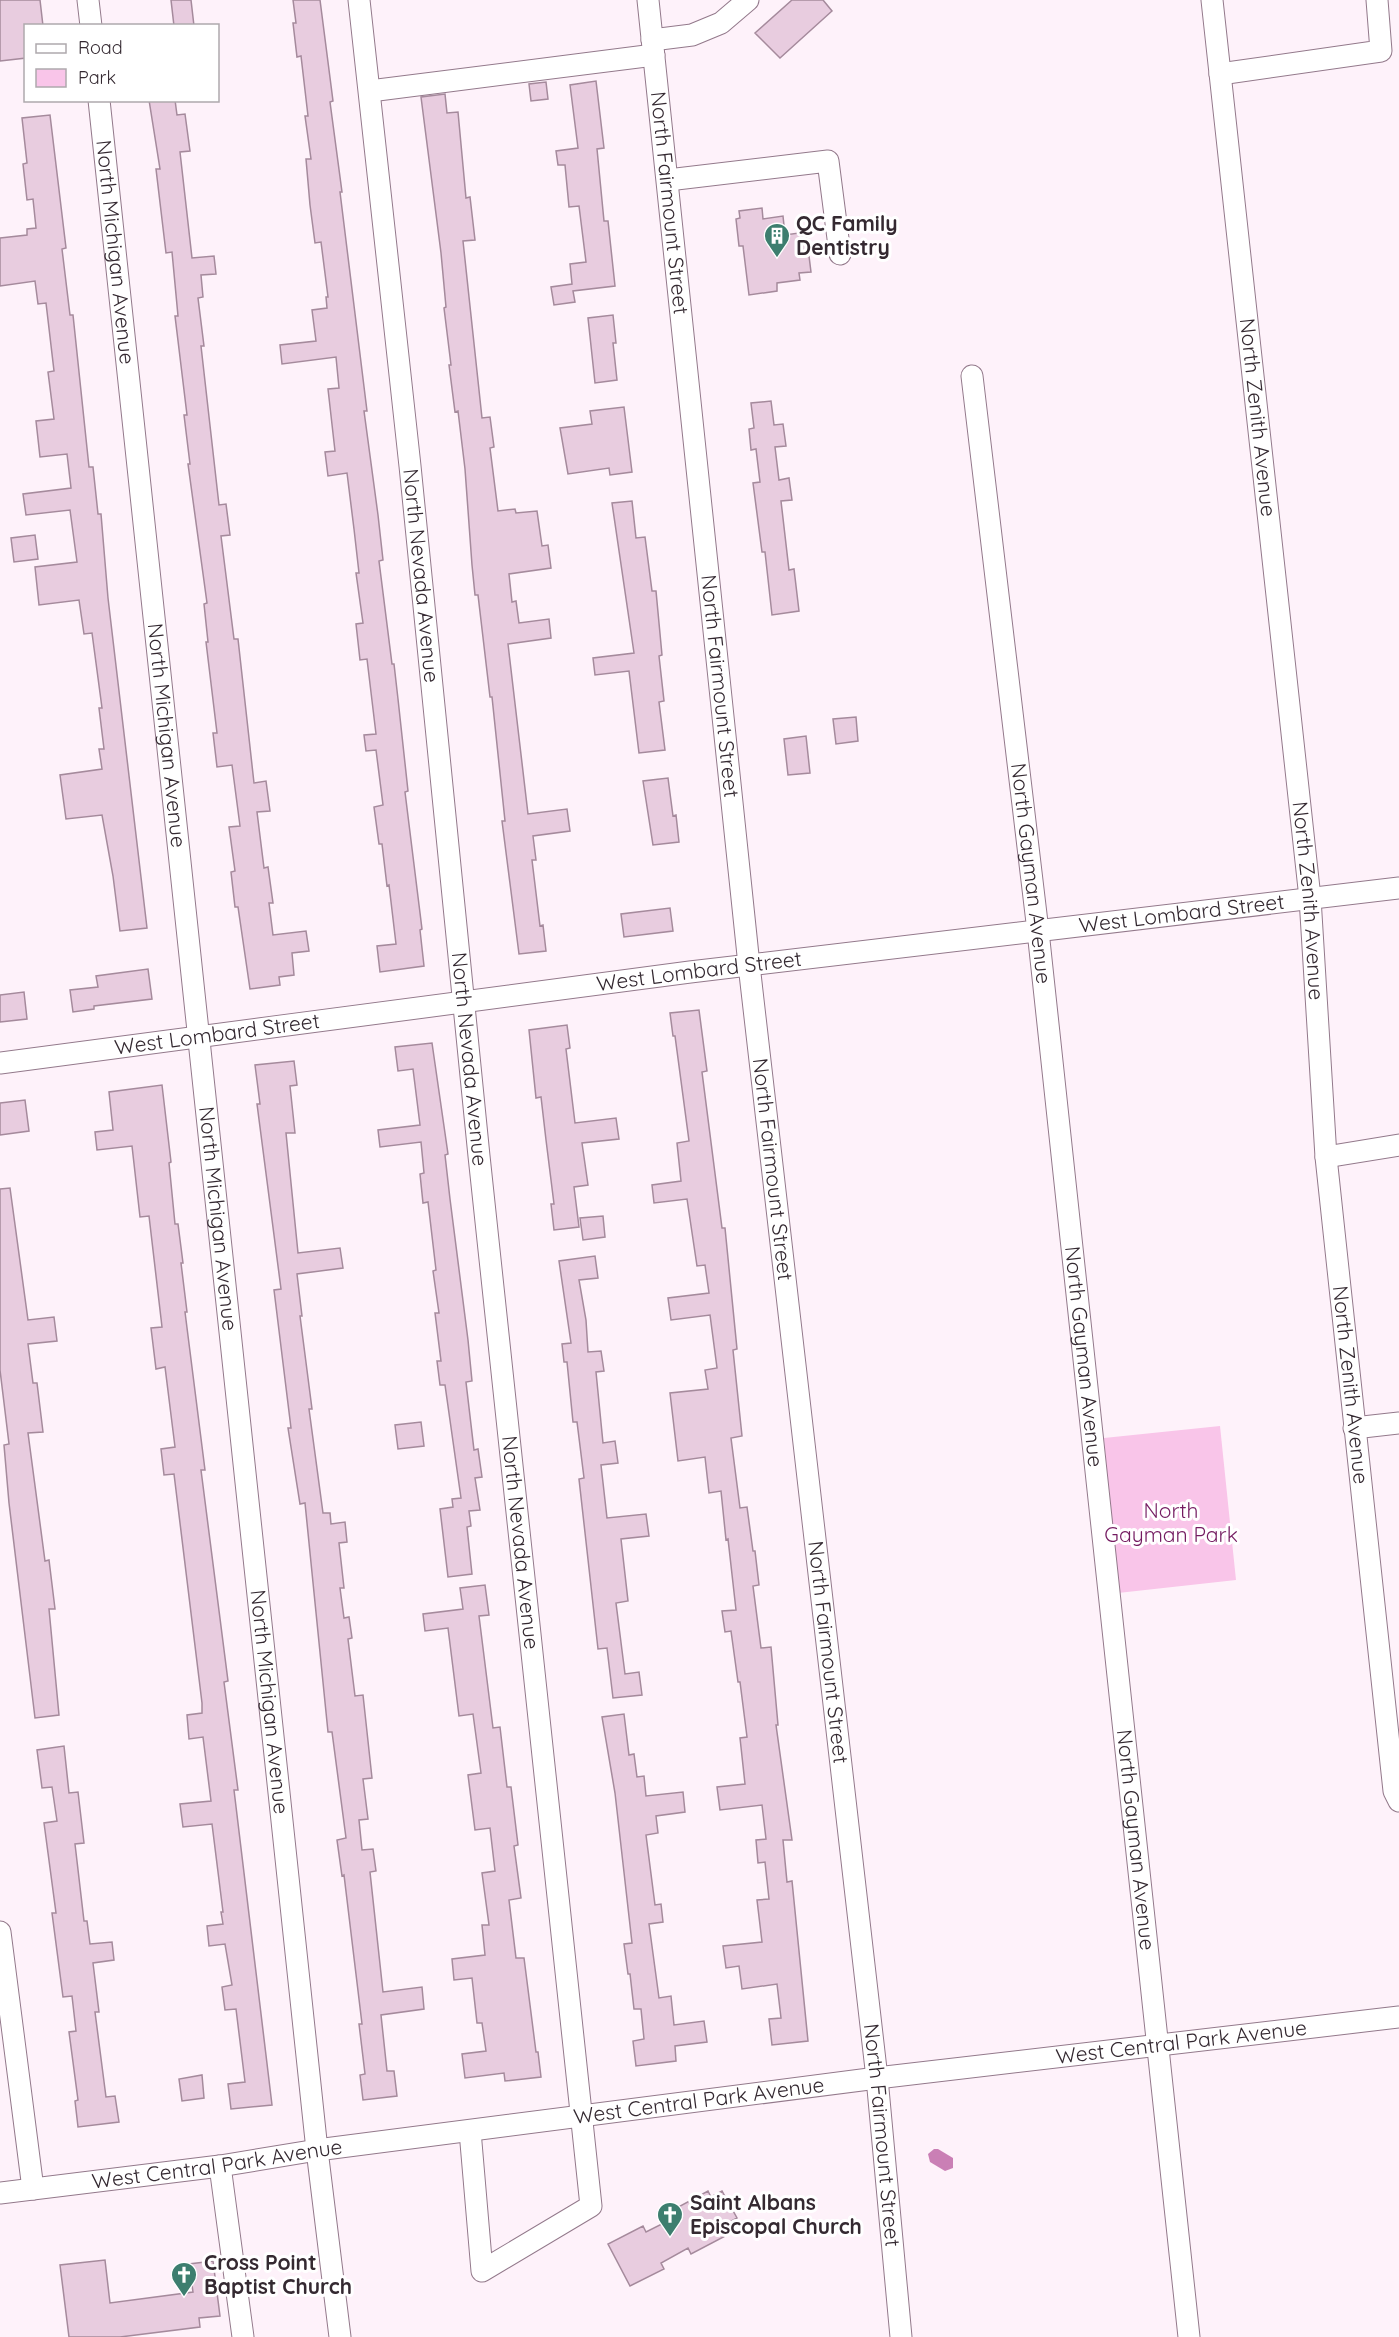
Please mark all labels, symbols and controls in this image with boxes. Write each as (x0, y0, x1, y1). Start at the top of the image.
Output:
legend (24, 24, 219, 102)
text: Road (78, 36, 123, 59)
text: Park (78, 66, 116, 89)
street label: North Fairmount Street (646, 90, 695, 315)
street label: North Michigan Avenue (91, 139, 141, 366)
place label: QC Family Dentistry (796, 210, 897, 260)
building icon: QC Family Dentistry (762, 221, 792, 259)
street label: North Zenith Avenue (1235, 317, 1282, 518)
street label: North Nevada Avenue (398, 467, 446, 684)
street label: North Fairmount Street (696, 573, 745, 799)
street label: North Michigan Avenue (143, 622, 192, 849)
street label: North Gayman Avenue (1006, 762, 1058, 985)
street label: North Zenith Avenue (1288, 800, 1330, 1001)
street label: West Lombard Street (1077, 888, 1286, 938)
street label: West Lombard Street (595, 945, 803, 996)
street label: North Nevada Avenue (447, 951, 494, 1167)
street label: West Lombard Street (113, 1007, 321, 1060)
street label: North Fairmount Street (748, 1057, 799, 1282)
street label: North Michigan Avenue (194, 1105, 244, 1332)
street label: North Gayman Avenue (1060, 1245, 1109, 1468)
street label: North Zenith Avenue (1328, 1284, 1375, 1485)
street label: North Nevada Avenue (497, 1434, 546, 1651)
park label: North Gayman Park (1104, 1497, 1238, 1547)
street label: North Fairmount Street (803, 1539, 855, 1765)
street label: North Michigan Avenue (245, 1588, 295, 1815)
street label: North Gayman Avenue (1112, 1728, 1161, 1952)
street label: West Central Park Avenue (1054, 2014, 1308, 2069)
street label: North Fairmount Street (859, 2022, 907, 2248)
street label: West Central Park Avenue (572, 2071, 826, 2129)
street label: West Central Park Avenue (90, 2133, 344, 2194)
place label: Saint Albans Episcopal Church (690, 2189, 862, 2239)
church icon: Saint Albans Episcopal Church (655, 2200, 685, 2238)
place label: Cross Point Baptist Church (204, 2249, 352, 2299)
church icon: Cross Point Baptist Church (169, 2260, 199, 2298)

